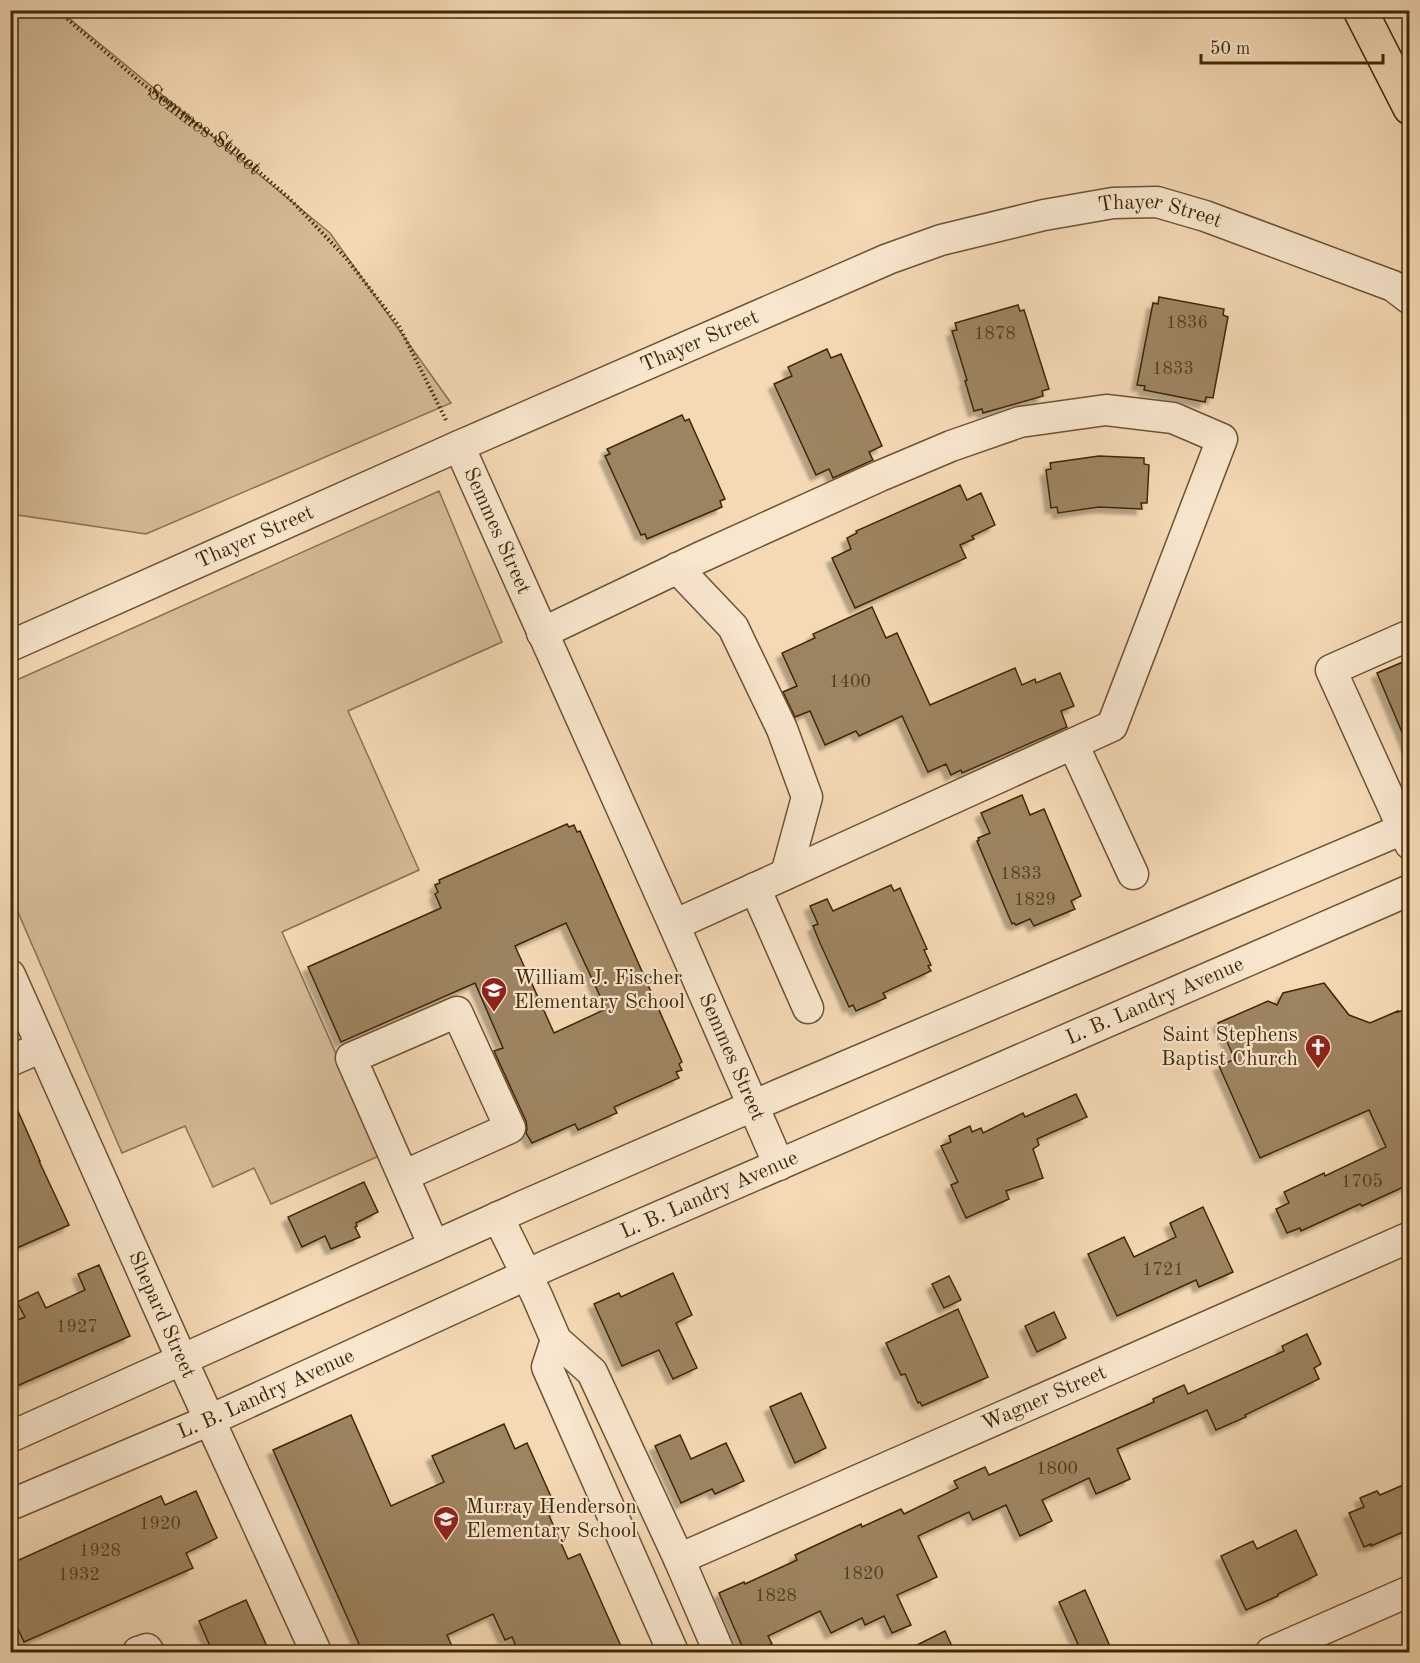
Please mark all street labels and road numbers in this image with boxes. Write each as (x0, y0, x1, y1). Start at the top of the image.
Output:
street label: Semmes Street (143, 81, 265, 179)
street label: Thayer Street (1096, 191, 1225, 232)
street label: Thayer Street (637, 306, 762, 376)
street label: Semmes Street (460, 464, 535, 597)
street label: Thayer Street (193, 502, 317, 572)
street label: L. B. Landry Avenue (1063, 953, 1247, 1049)
street label: Semmes Street (695, 990, 769, 1124)
street label: L. B. Landry Avenue (617, 1147, 801, 1243)
street label: Shepard Street (124, 1248, 199, 1381)
street label: L. B. Landry Avenue (175, 1345, 357, 1443)
street label: Wagner Street (979, 1362, 1110, 1435)

